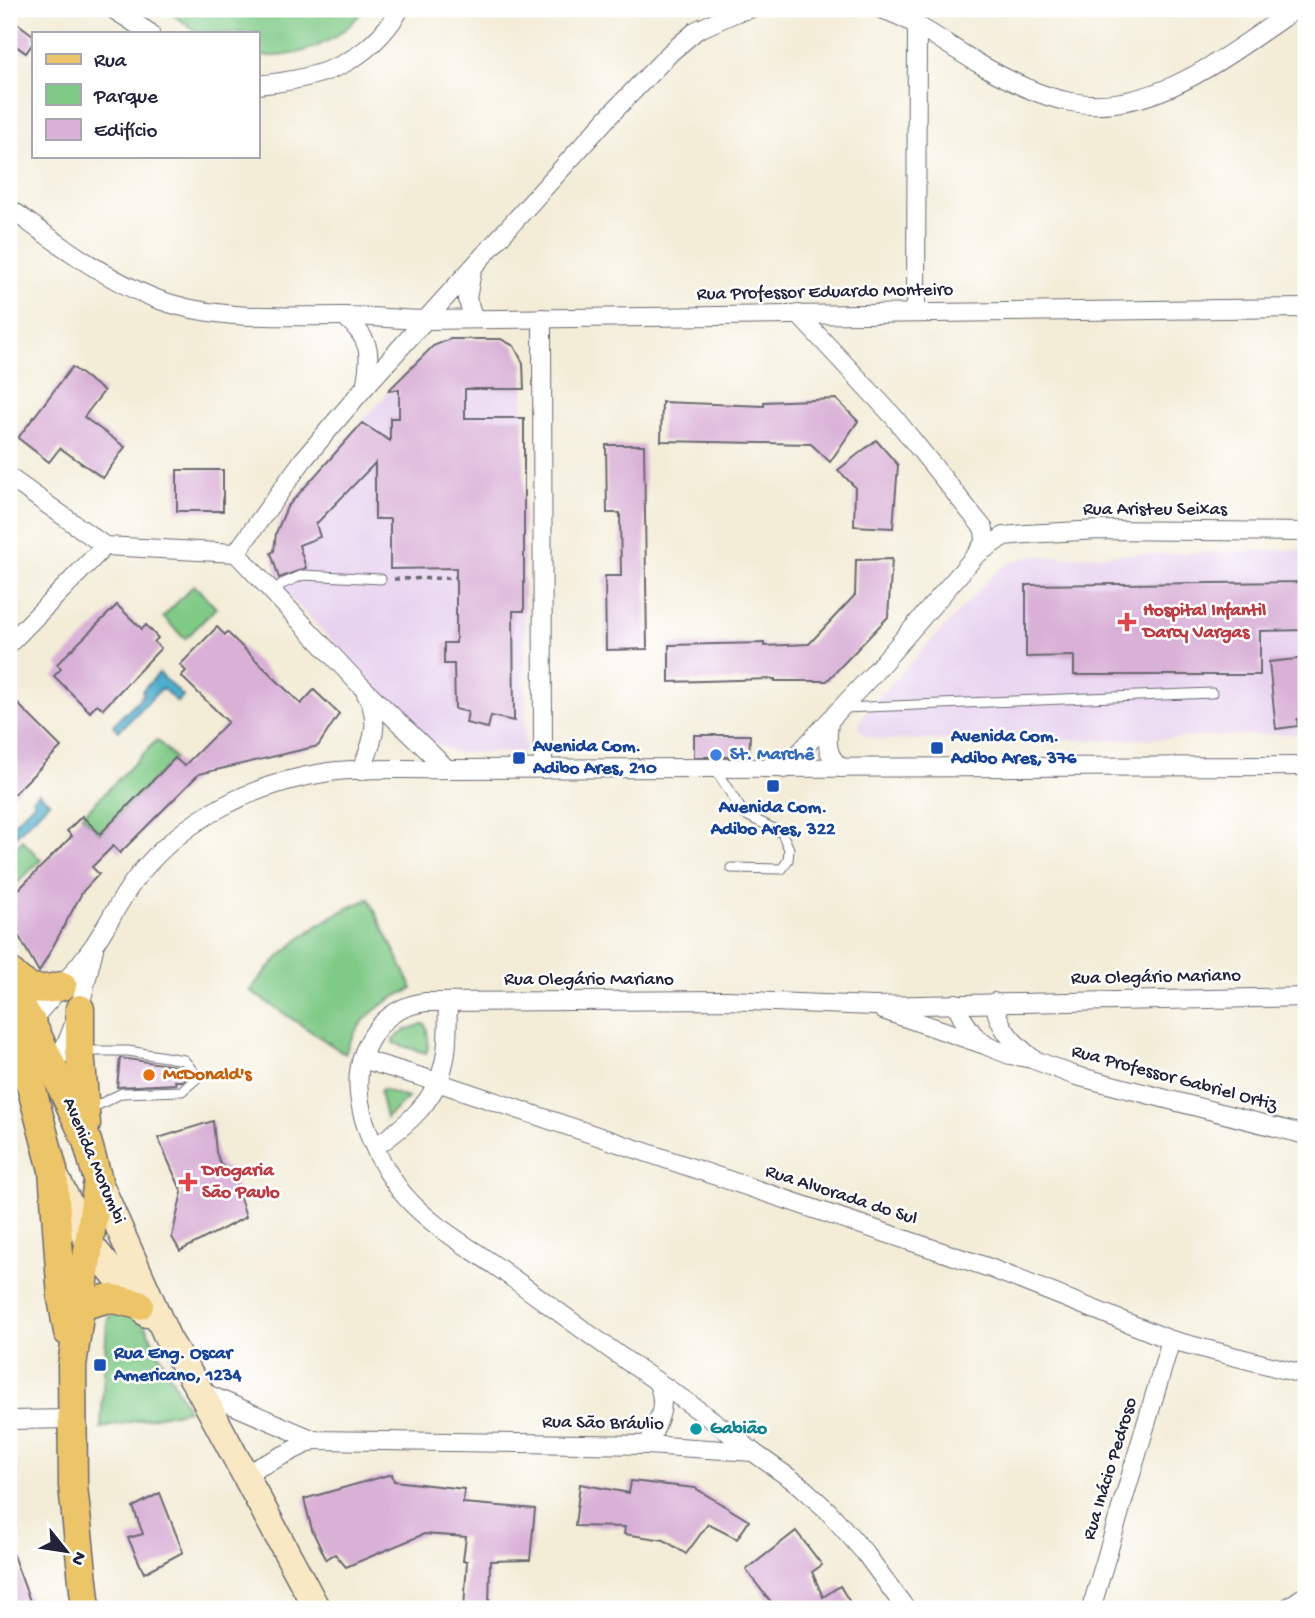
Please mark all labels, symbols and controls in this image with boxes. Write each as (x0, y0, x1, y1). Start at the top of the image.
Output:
legend (32, 32, 259, 158)
text: Rua (94, 50, 128, 75)
text: Parque (93, 86, 159, 111)
text: Edifício (94, 120, 158, 145)
street label: Rua Professor Eduardo Monteiro (696, 279, 954, 307)
street label: Rua Aristeu Seixas (1083, 499, 1228, 522)
place label: Hospital Infantil Darcy Vargas (1141, 600, 1266, 645)
marker: Hospital Infantil Darcy Vargas (1117, 612, 1137, 632)
place label: Avenida Com. Adibo Ares, 376 (950, 726, 1077, 771)
place label: Avenida Com. Adibo Ares, 210 (532, 736, 657, 781)
marker: Avenida Com. Adibo Ares, 376 (929, 740, 945, 756)
place label: St. Marchê (730, 744, 815, 767)
marker: St. Marchê (708, 747, 724, 763)
marker: Avenida Com. Adibo Ares, 210 (511, 750, 527, 766)
marker: Avenida Com. Adibo Ares, 322 (765, 778, 781, 794)
place label: Avenida Com. Adibo Ares, 322 (710, 797, 836, 842)
street label: Rua Olegário Mariano (1071, 965, 1241, 991)
street label: Rua Olegário Mariano (504, 969, 674, 992)
street label: Rua Professor Gabriel Ortiz (1069, 1040, 1280, 1118)
place label: McDonald's (163, 1064, 253, 1087)
marker: McDonald's (141, 1067, 157, 1083)
street label: Avenida Morumbi (56, 1094, 130, 1228)
place label: Drogaria São Paulo (200, 1160, 280, 1205)
street label: Rua Alvorada do Sul (762, 1161, 920, 1231)
marker: Drogaria São Paulo (180, 1174, 196, 1190)
place label: Rua Eng. Oscar Americano, 1234 (113, 1343, 243, 1388)
marker: Rua Eng. Oscar Americano, 1234 (92, 1357, 108, 1373)
street label: Rua Inácio Pedroso (1078, 1395, 1144, 1543)
street label: Rua São Bráulio (542, 1411, 664, 1437)
place label: Gabião (710, 1418, 767, 1441)
marker: Gabião (688, 1421, 704, 1437)
north arrow (32, 1516, 102, 1586)
text: N (65, 1547, 91, 1569)

